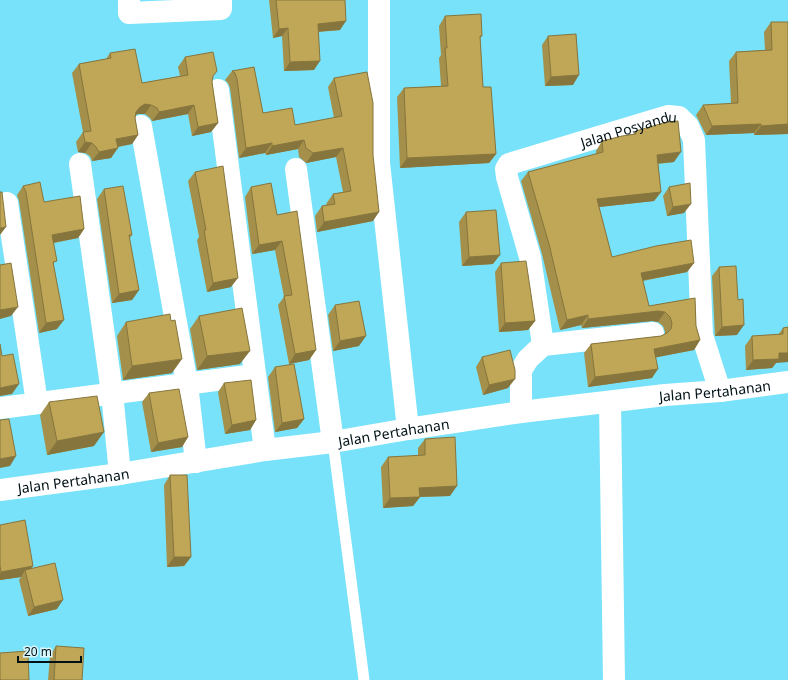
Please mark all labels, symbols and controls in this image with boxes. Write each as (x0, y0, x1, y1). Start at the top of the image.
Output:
street label: Jalan Posyandu (576, 107, 678, 152)
street label: Jalan Pertahanan (656, 375, 772, 405)
street label: Jalan Pertahanan (335, 413, 450, 451)
street label: Jalan Pertahanan (14, 463, 131, 497)
scale bar (18, 638, 81, 664)
text: 20 m (24, 643, 52, 660)

